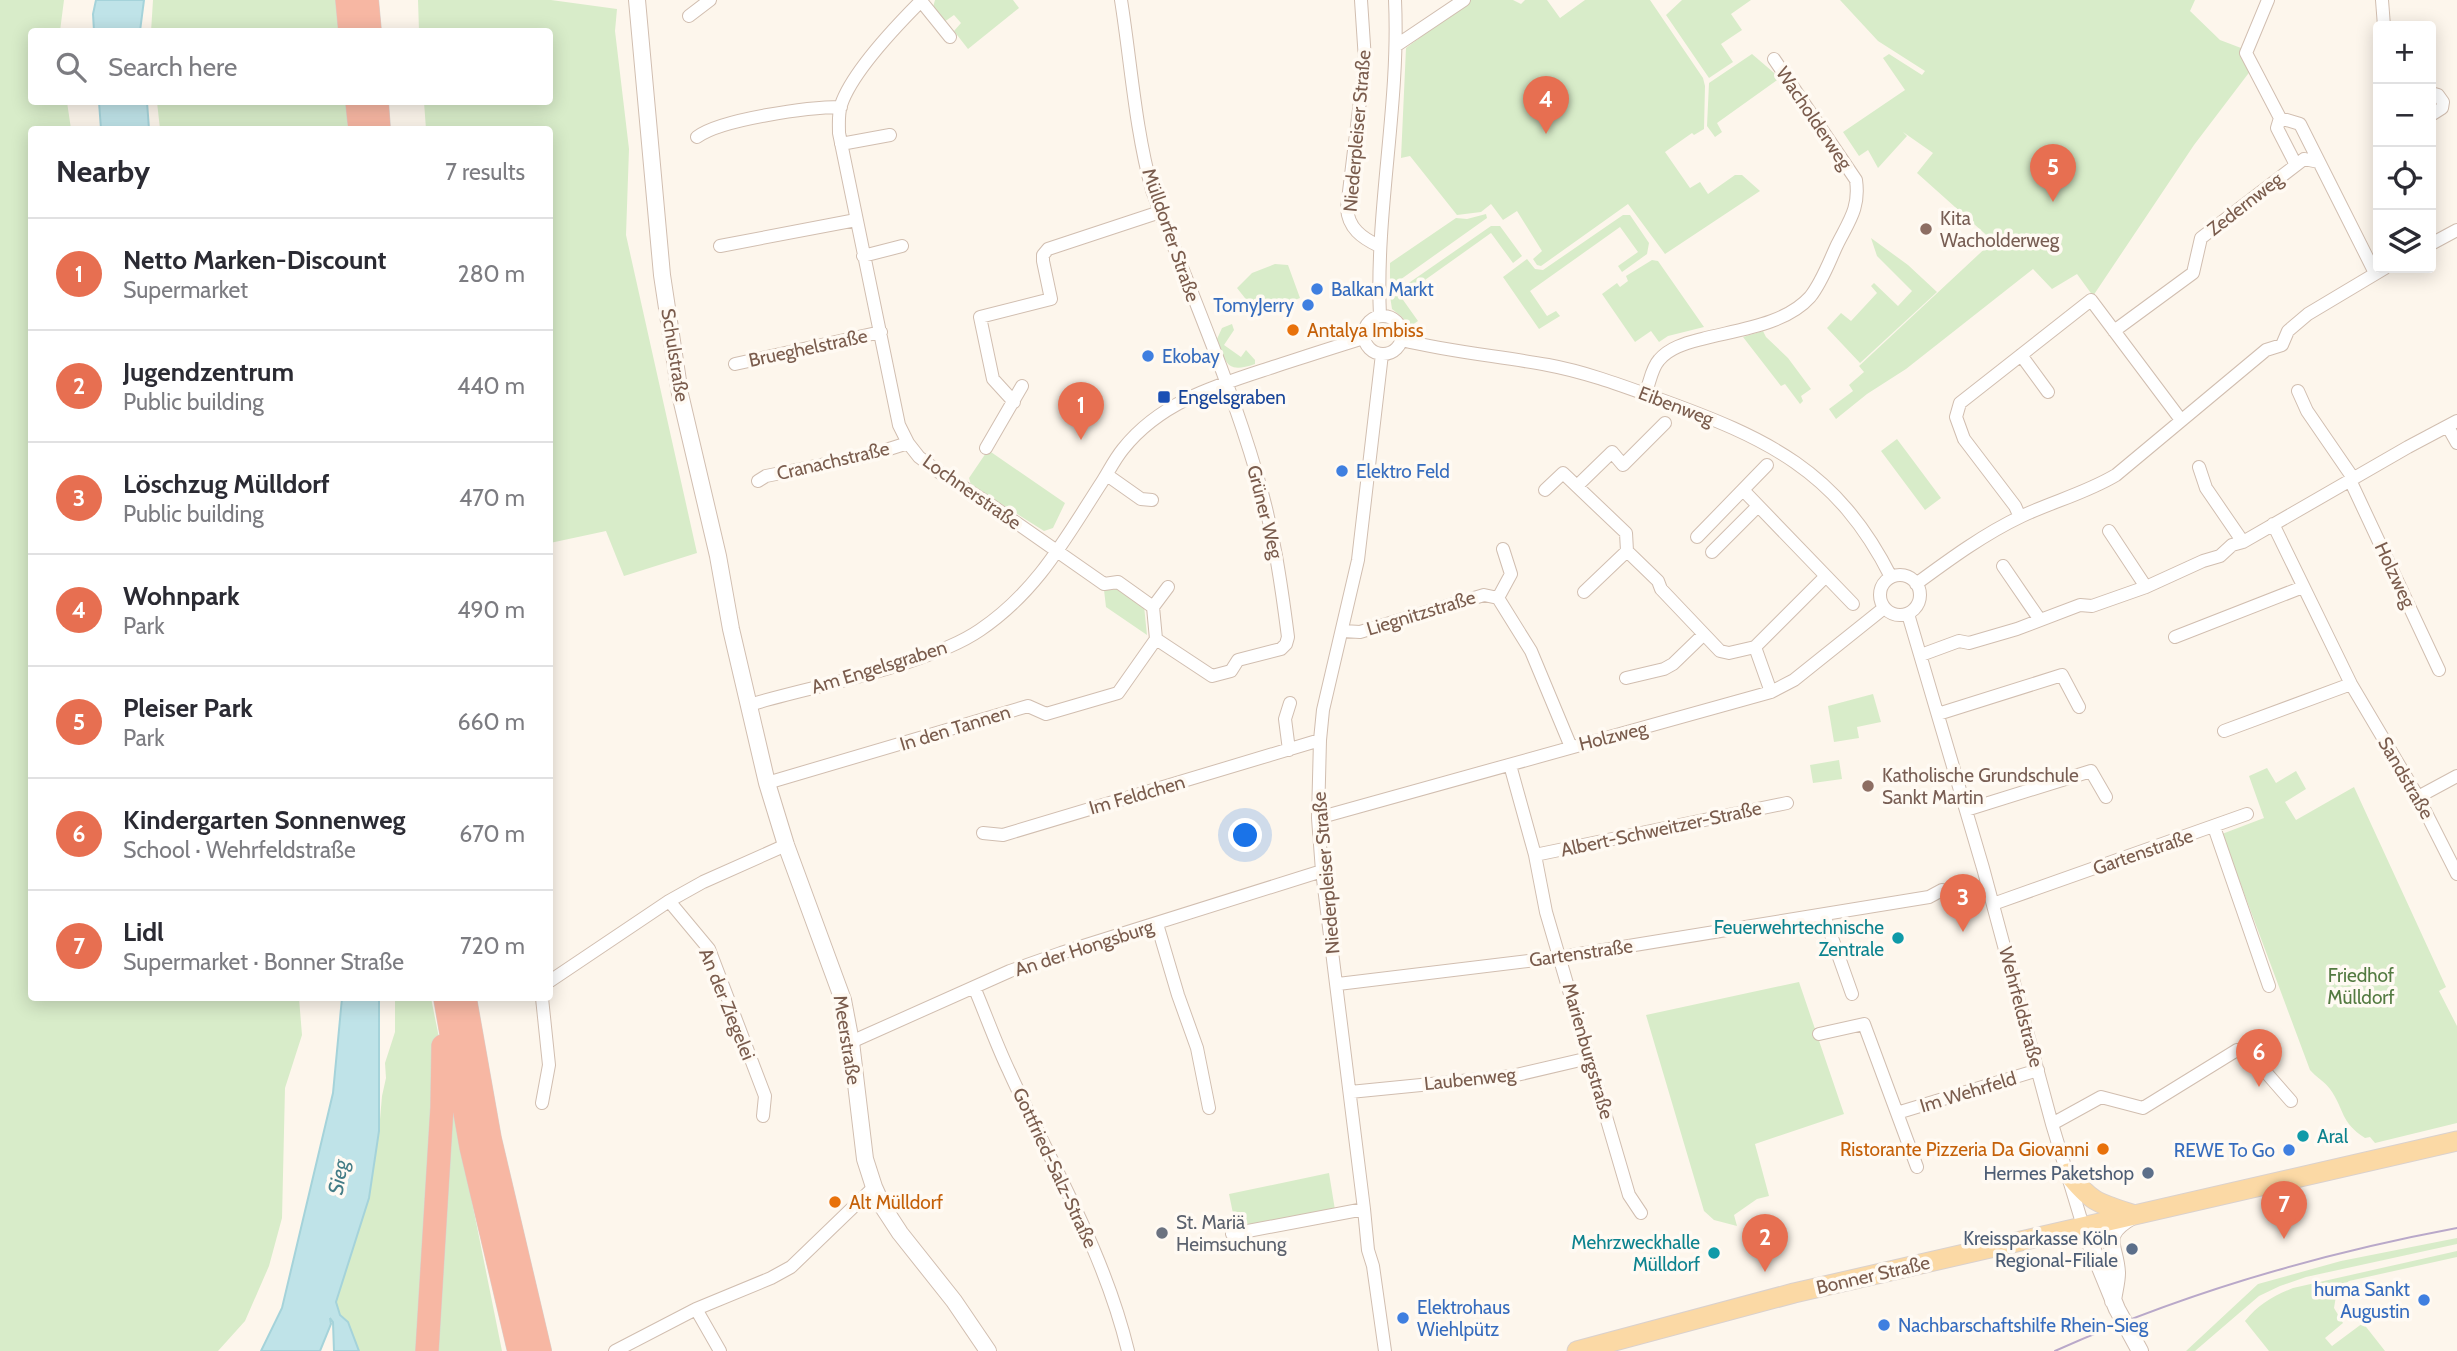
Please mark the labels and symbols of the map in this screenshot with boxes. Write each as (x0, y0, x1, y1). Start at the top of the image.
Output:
street label: Niederpleiser Straße (1338, 49, 1376, 213)
street label: Wacholderweg (1771, 62, 1857, 174)
pin: 4 (1523, 76, 1569, 134)
pin: 5 (2030, 144, 2076, 202)
street label: Mülldorfer Straße (1137, 165, 1205, 305)
street label: Zedernweg (2203, 167, 2288, 241)
place label: Kita Wacholderweg (1940, 207, 2060, 252)
marker: Kita Wacholderweg (1918, 221, 1934, 237)
place label: Balkan Markt (1331, 278, 1434, 301)
marker: Balkan Markt (1309, 281, 1325, 297)
place label: TomyJerry (1213, 294, 1294, 317)
marker: TomyJerry (1300, 297, 1316, 313)
street label: Schulstraße (656, 307, 694, 404)
place label: Antalya Imbiss (1307, 319, 1424, 342)
marker: Antalya Imbiss (1285, 322, 1301, 338)
street label: Brueghelstraße (747, 324, 870, 372)
place label: Ekobay (1162, 345, 1220, 368)
marker: Ekobay (1140, 348, 1156, 364)
street label: Eibenweg (1635, 381, 1717, 431)
pin: 1 (1058, 382, 1104, 440)
place label: Engelsgraben (1178, 386, 1286, 409)
marker: Engelsgraben (1156, 389, 1172, 405)
street label: Cranachstraße (774, 437, 892, 485)
street label: Lochnerstraße (918, 450, 1026, 535)
place label: Elektro Feld (1356, 460, 1450, 483)
street label: Grüner Weg (1242, 463, 1288, 562)
marker: Elektro Feld (1334, 463, 1350, 479)
street label: Holzweg (2370, 538, 2420, 612)
street label: Liegnitzstraße (1364, 585, 1478, 640)
street label: Am Engelsgraben (808, 635, 950, 699)
street label: In den Tannen (897, 700, 1013, 756)
street label: Holzweg (1576, 716, 1650, 756)
street label: Sandstraße (2373, 733, 2439, 823)
place label: Katholische Grundschule Sankt Martin (1882, 764, 2079, 809)
street label: Im Feldchen (1086, 770, 1188, 820)
marker: Katholische Grundschule Sankt Martin (1860, 778, 1876, 794)
street label: Niederpleiser Straße (1307, 791, 1345, 955)
street label: Albert-Schweitzer-Straße (1558, 796, 1764, 862)
your location (1228, 818, 1262, 852)
street label: Gartenstraße (2090, 824, 2196, 880)
pin: 3 (1940, 874, 1986, 932)
street label: An der Hongsburg (1012, 915, 1157, 981)
place label: Feuerwehrtechnische Zentrale (1714, 916, 1884, 961)
marker: Feuerwehrtechnische Zentrale (1890, 930, 1906, 946)
street label: Gartenstraße (1528, 934, 1635, 972)
street label: Wehrfeldstraße (1994, 944, 2048, 1070)
street label: An der Ziegelei (694, 945, 760, 1063)
park label: Friedhof Mülldorf (2327, 964, 2395, 1009)
street label: Marienburgstraße (1558, 980, 1618, 1122)
street label: Meerstraße (829, 993, 865, 1087)
pin: 6 (2236, 1029, 2282, 1087)
street label: Laubenweg (1423, 1063, 1518, 1095)
street label: Im Wehrfeld (1917, 1066, 2019, 1118)
street label: Gottfried-Salz-Straße (1008, 1084, 1102, 1252)
place label: Aral (2317, 1125, 2349, 1148)
marker: Aral (2295, 1128, 2311, 1144)
place label: Ristorante Pizzeria Da Giovanni (1840, 1138, 2089, 1161)
place label: REWE To Go (2174, 1139, 2275, 1162)
marker: Ristorante Pizzeria Da Giovanni (2095, 1141, 2111, 1157)
marker: REWE To Go (2281, 1142, 2297, 1158)
water label: Sieg (323, 1156, 354, 1196)
place label: Hermes Paketshop (1983, 1162, 2134, 1185)
marker: Hermes Paketshop (2140, 1165, 2156, 1181)
pin: 7 (2261, 1181, 2307, 1239)
place label: Alt Mülldorf (849, 1191, 944, 1214)
marker: Alt Mülldorf (827, 1194, 843, 1210)
place label: St. Mariä Heimsuchung (1176, 1211, 1287, 1256)
pin: 2 (1742, 1214, 1788, 1272)
marker: St. Mariä Heimsuchung (1154, 1225, 1170, 1241)
place label: Kreissparkasse Köln Regional-Filiale (1963, 1227, 2118, 1272)
place label: Mehrzweckhalle Mülldorf (1571, 1231, 1701, 1276)
marker: Kreissparkasse Köln Regional-Filiale (2124, 1241, 2140, 1257)
marker: Mehrzweckhalle Mülldorf (1706, 1245, 1722, 1261)
street label: Bonner Straße (1814, 1251, 1932, 1299)
place label: huma Sankt Augustin (2314, 1278, 2411, 1323)
marker: huma Sankt Augustin (2416, 1292, 2432, 1308)
place label: Elektrohaus Wiehlpütz (1417, 1296, 1510, 1341)
marker: Elektrohaus Wiehlpütz (1395, 1310, 1411, 1326)
place label: Nachbarschaftshilfe Rhein-Sieg (1898, 1314, 2149, 1337)
marker: Nachbarschaftshilfe Rhein-Sieg (1876, 1317, 1892, 1333)

